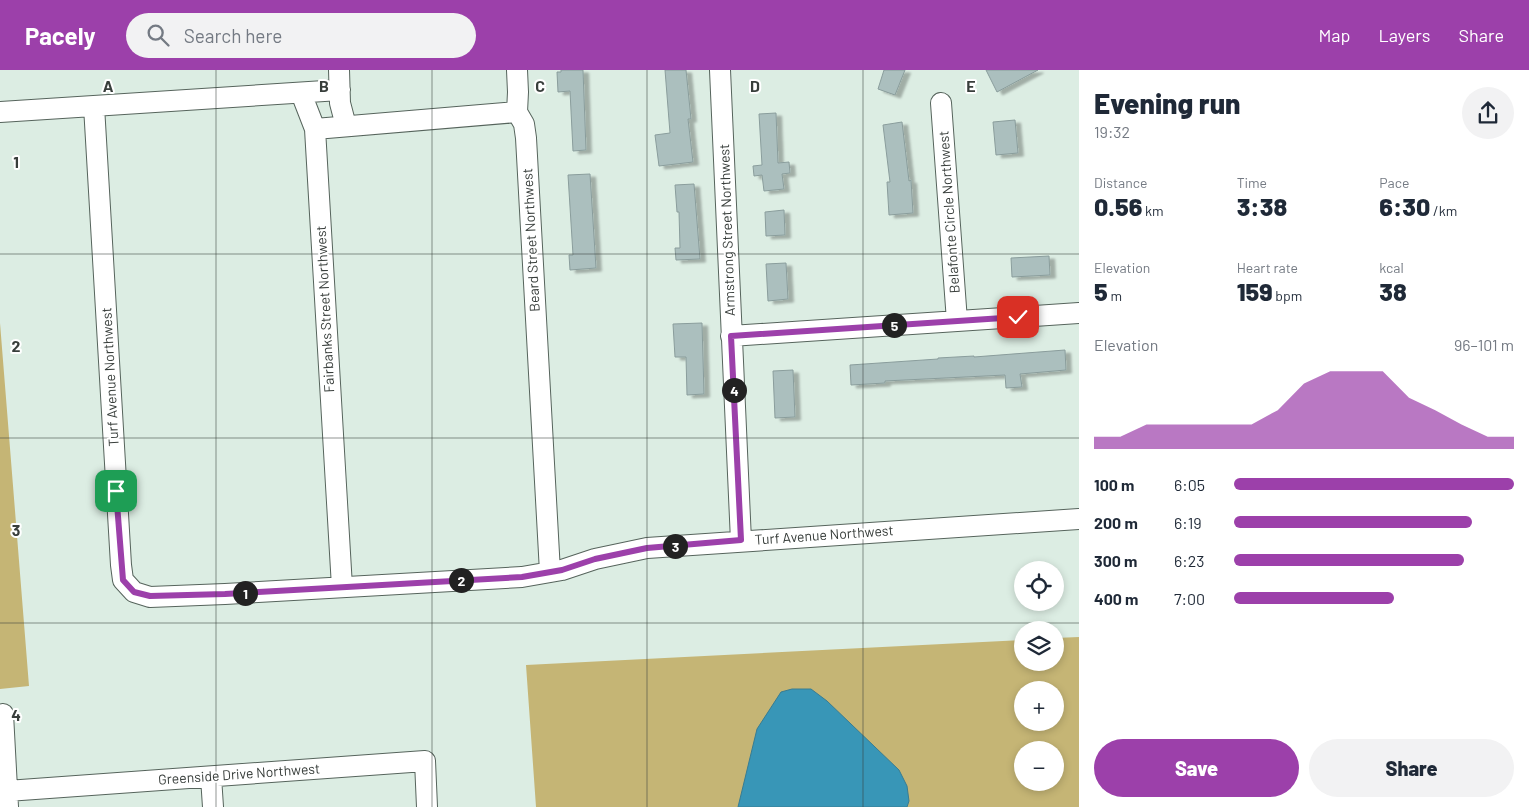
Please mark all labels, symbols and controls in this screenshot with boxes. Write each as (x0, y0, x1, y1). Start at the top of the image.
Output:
search box (126, 13, 476, 58)
text: Pacely (25, 21, 96, 50)
icon: search (144, 21, 172, 49)
text: Search here (184, 24, 282, 47)
text: Map (1318, 24, 1350, 46)
text: Layers (1378, 24, 1431, 46)
text: Share (1459, 24, 1504, 46)
text: A (103, 76, 114, 95)
text: B (319, 76, 329, 95)
text: C (535, 76, 545, 95)
text: D (750, 76, 760, 95)
text: E (966, 76, 976, 95)
text: Evening run (1094, 86, 1240, 120)
button: share (1462, 87, 1514, 139)
text: 19:32 (1094, 122, 1130, 141)
street label: Belafonte Circle Northwest (934, 130, 963, 294)
street label: Armstrong Street Northwest (715, 144, 738, 316)
text: 1 (13, 152, 19, 171)
street label: Beard Street Northwest (518, 168, 543, 312)
text: Distance (1094, 174, 1147, 191)
text: Time (1237, 174, 1267, 191)
text: Pace (1379, 174, 1409, 191)
text: 0.56 (1094, 191, 1142, 221)
text: 3:38 (1237, 191, 1287, 221)
text: 6:30 (1379, 191, 1430, 221)
text: km (1142, 202, 1164, 219)
text: /km (1430, 202, 1457, 219)
street label: Fairbanks Street Northwest (312, 225, 337, 393)
text: Elevation (1094, 259, 1150, 276)
text: Heart rate (1237, 259, 1298, 276)
text: kcal (1379, 259, 1404, 276)
text: 5 (1094, 276, 1108, 306)
text: 159 (1237, 276, 1273, 306)
text: 38 (1379, 276, 1407, 306)
text: m (1108, 287, 1122, 304)
text: bpm (1273, 287, 1302, 304)
pin (997, 296, 1039, 338)
icon: check (1004, 303, 1032, 331)
street label: Turf Avenue Northwest (97, 307, 122, 447)
pin: 5 (882, 312, 906, 338)
text: 5 (891, 317, 898, 334)
text: Elevation (1094, 335, 1158, 354)
text: 96–101 m (1454, 335, 1514, 354)
text: 2 (12, 336, 21, 355)
pin: 4 (722, 378, 746, 402)
text: 4 (730, 382, 739, 399)
pin (95, 470, 137, 512)
text: 100 m (1094, 475, 1134, 494)
text: 6:05 (1174, 475, 1205, 494)
icon: arrive (102, 477, 130, 505)
text: 200 m (1094, 513, 1138, 532)
text: 6:19 (1174, 513, 1202, 532)
text: 3 (12, 520, 20, 539)
street label: Turf Avenue Northwest (754, 521, 894, 548)
pin: 3 (662, 534, 688, 558)
text: 3 (672, 538, 679, 555)
text: 300 m (1094, 551, 1137, 570)
text: 6:23 (1174, 551, 1204, 570)
map controls (1014, 561, 1064, 791)
button: locate (1014, 561, 1064, 611)
pin: 2 (448, 568, 474, 592)
text: 2 (458, 572, 465, 589)
pin: 1 (232, 580, 258, 606)
text: 1 (243, 585, 248, 602)
text: 400 m (1094, 589, 1138, 608)
text: 7:00 (1174, 589, 1205, 608)
button: layers (1014, 621, 1064, 671)
button: + (1014, 681, 1064, 731)
text: 4 (11, 705, 21, 724)
button: Save (1094, 739, 1299, 797)
button: Share (1309, 739, 1514, 797)
button: − (1014, 741, 1064, 791)
street label: Greenside Drive Northwest (157, 759, 320, 788)

